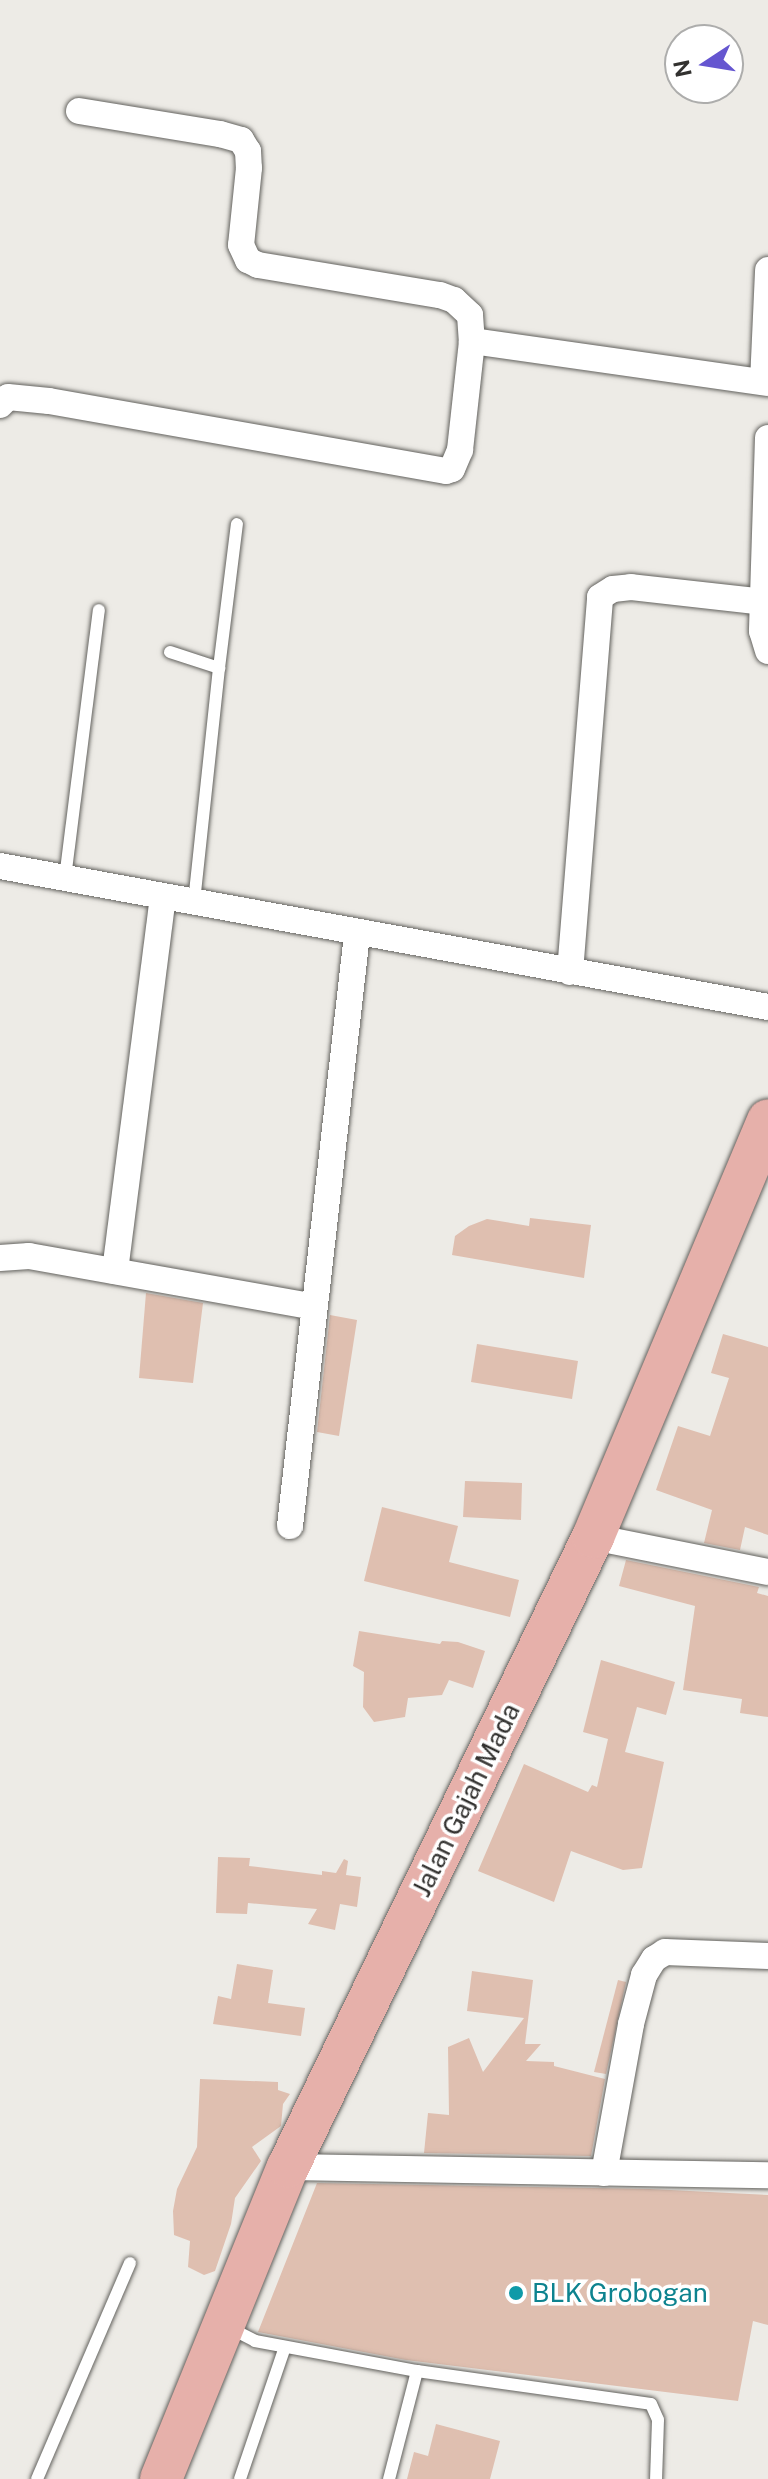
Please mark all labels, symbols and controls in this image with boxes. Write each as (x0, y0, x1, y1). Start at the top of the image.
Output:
north arrow (664, 24, 744, 104)
text: N (668, 57, 697, 80)
street label: Jalan Gajah Mada (406, 1698, 526, 1902)
place label: BLK Grobogan (532, 2277, 708, 2309)
marker: BLK Grobogan (507, 2284, 525, 2302)

